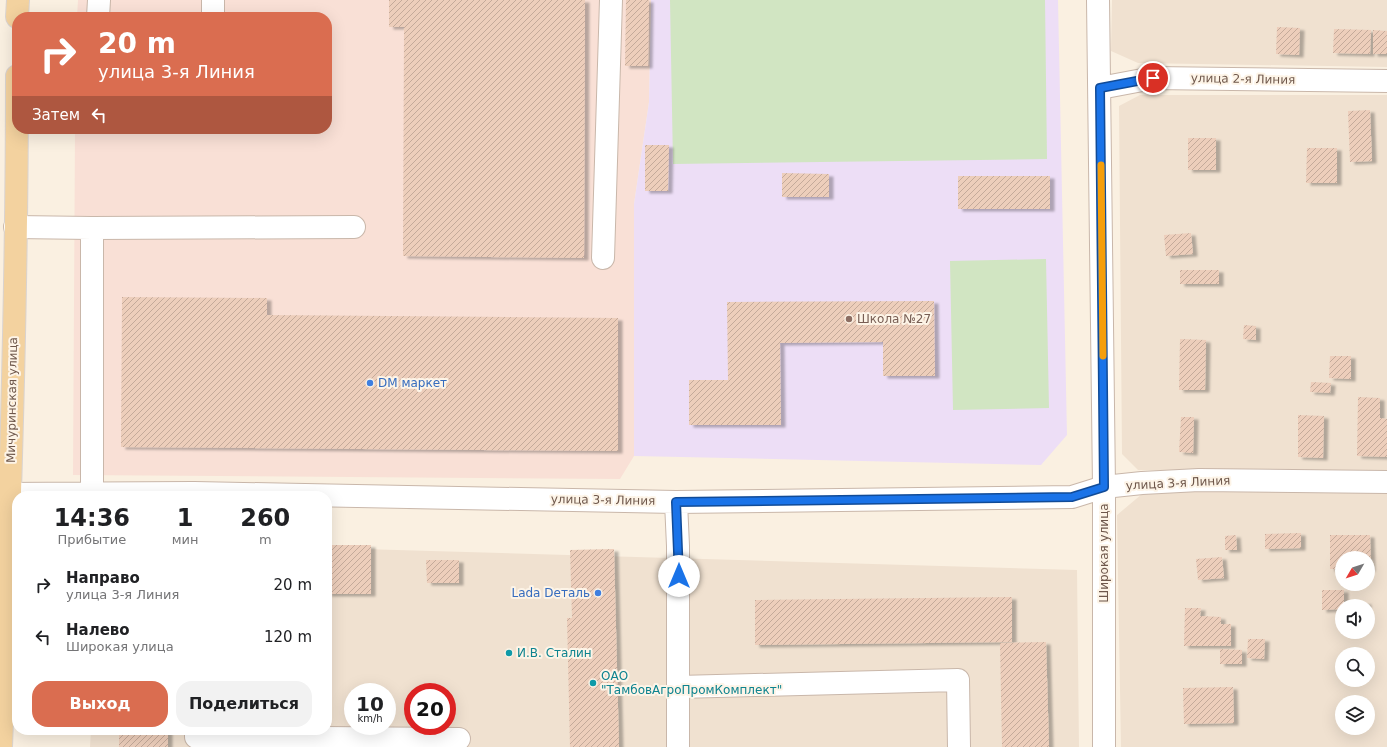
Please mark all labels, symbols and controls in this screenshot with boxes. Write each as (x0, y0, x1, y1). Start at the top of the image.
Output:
text: 20 m (98, 27, 176, 60)
icon: right (32, 28, 84, 80)
text: улица 3-я Линия (98, 61, 255, 82)
pin (1136, 61, 1170, 95)
icon: arrive (1142, 67, 1164, 89)
street label: улица 2-я Линия (1191, 71, 1295, 87)
icon: left (88, 104, 110, 126)
text: Затем (32, 106, 80, 124)
place label: Школа №27 (857, 312, 931, 326)
marker: Школа №27 (844, 314, 854, 324)
street label: Мичуринская улица (4, 337, 20, 463)
place label: DM маркет (378, 376, 447, 390)
marker: DM маркет (365, 378, 375, 388)
street label: улица 3-я Линия (1125, 473, 1231, 493)
street label: улица 3-я Линия (551, 492, 655, 508)
street label: Широкая улица (1097, 503, 1111, 603)
text: 14:36 (54, 504, 130, 532)
text: 1 (177, 504, 193, 532)
text: 260 (240, 504, 290, 532)
text: Прибытие (57, 532, 126, 547)
text: мин (172, 532, 199, 547)
text: m (259, 532, 272, 547)
north arrow (1335, 551, 1375, 591)
map controls (1335, 551, 1375, 735)
position arrow (658, 555, 700, 597)
text: Направо (66, 569, 140, 587)
icon: right (32, 574, 54, 596)
text: 20 m (274, 576, 312, 594)
place label: Lada Dеталь (511, 586, 590, 600)
text: улица 3-я Линия (66, 587, 179, 602)
marker: Lada Dеталь (593, 588, 603, 598)
button: sound (1335, 599, 1375, 639)
text: Налево (66, 621, 130, 639)
icon: left (32, 626, 54, 648)
text: 120 m (264, 628, 312, 646)
text: Широкая улица (66, 639, 174, 654)
place label: И.В. Сталин (517, 646, 592, 660)
button: search (1335, 647, 1375, 687)
marker: И.В. Сталин (504, 648, 514, 658)
place label: ОАО "ТамбовАгроПромКомплект" (601, 669, 782, 697)
marker: ОАО "ТамбовАгроПромКомплект" (588, 678, 598, 688)
button: Выход (32, 681, 168, 727)
button: Поделиться (176, 681, 312, 727)
speed limit sign: 20 (404, 683, 456, 735)
text: 10 (356, 692, 384, 716)
button: layers (1335, 695, 1375, 735)
text: km/h (357, 713, 383, 724)

